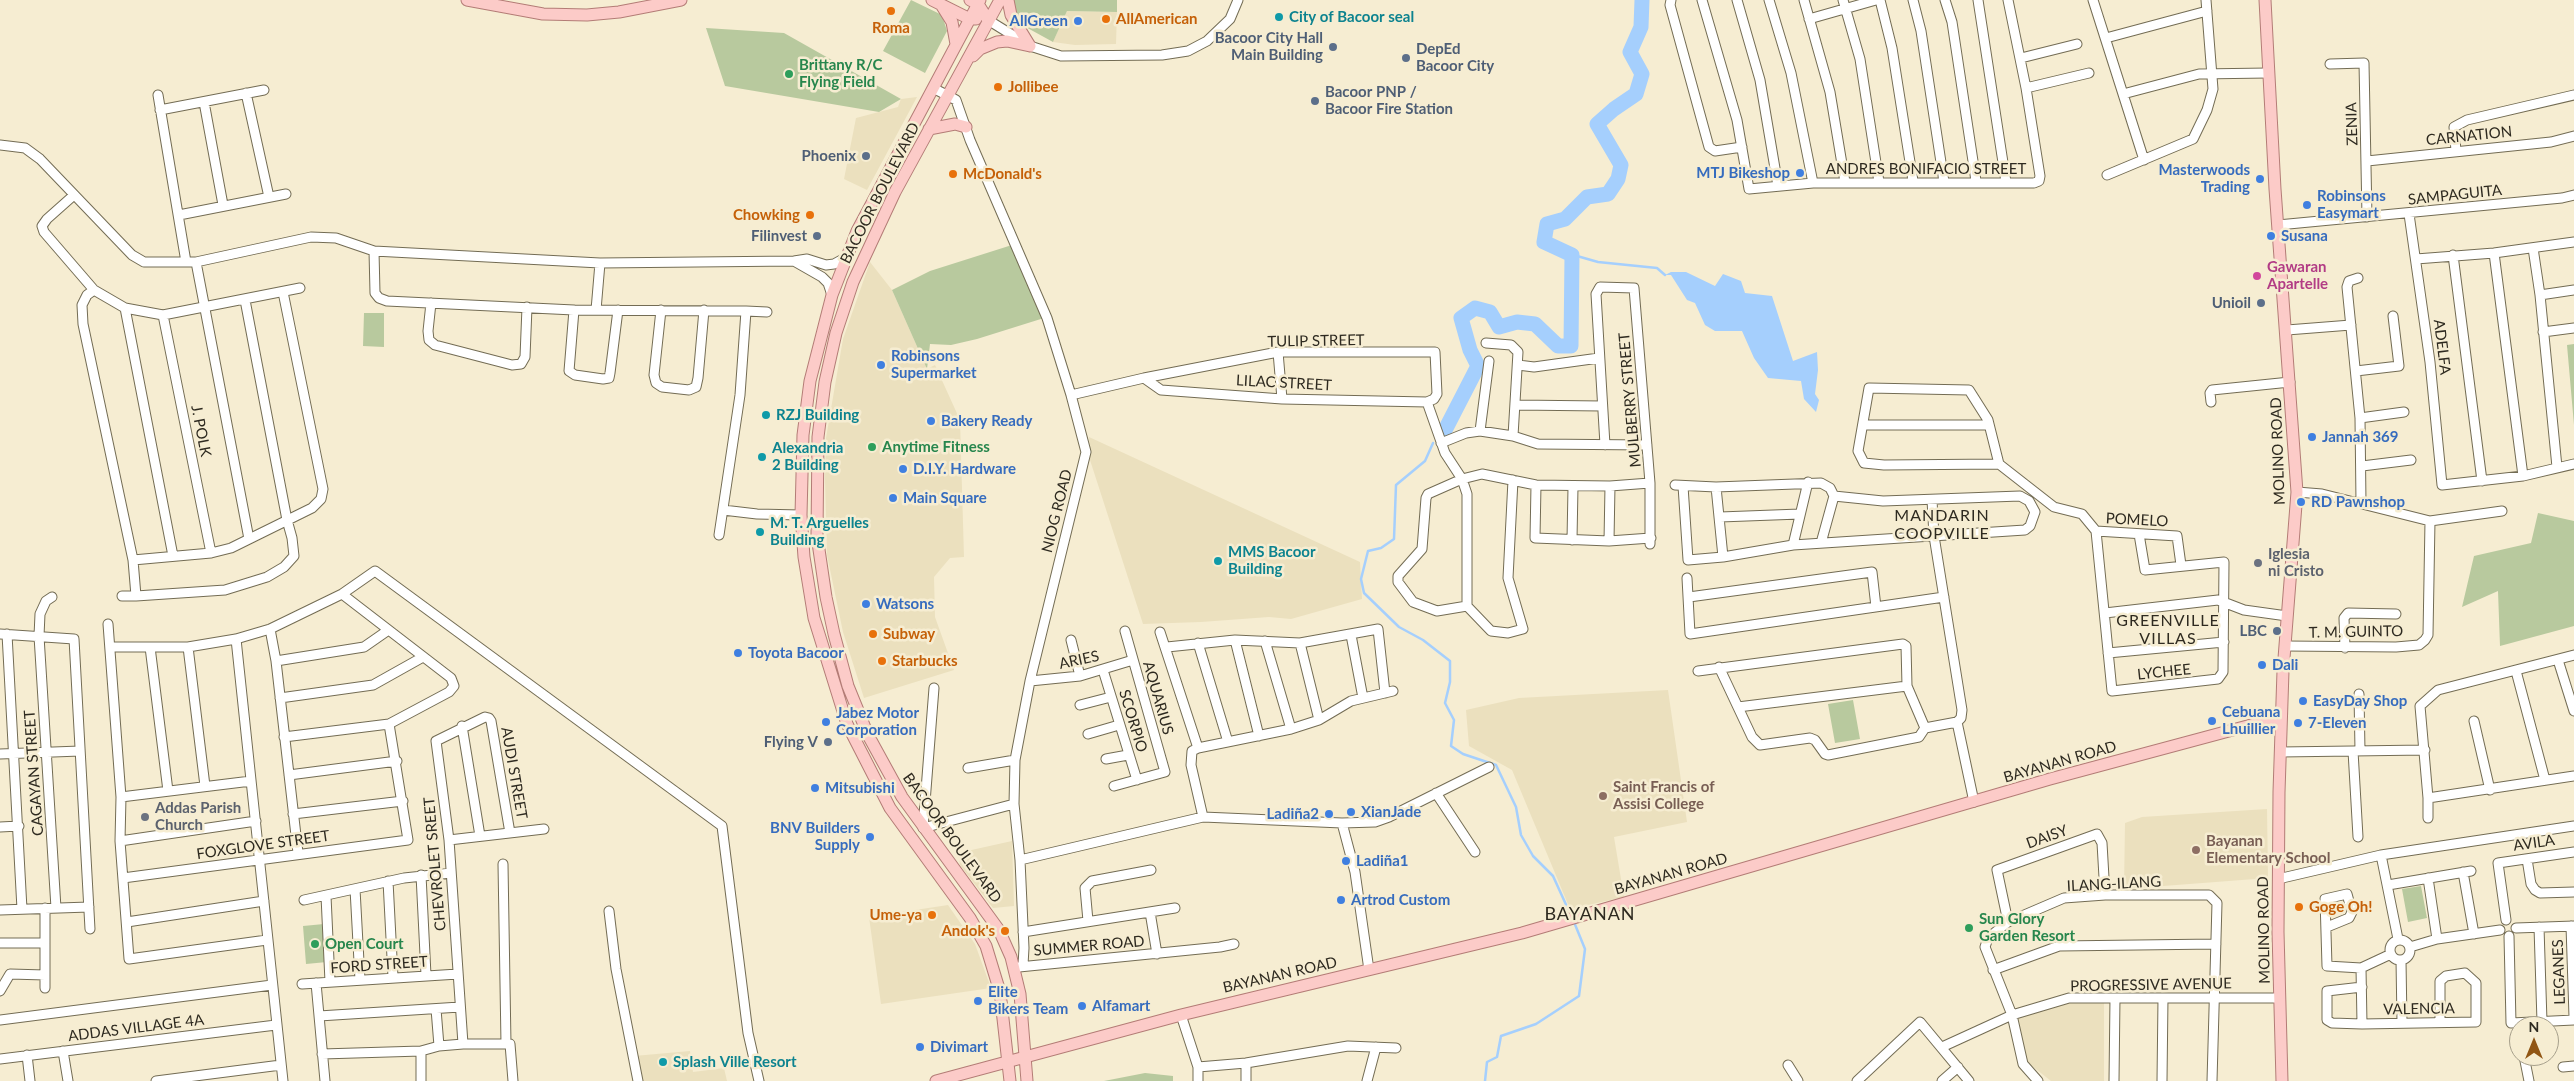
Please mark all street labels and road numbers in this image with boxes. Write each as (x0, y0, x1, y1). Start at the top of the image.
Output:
street label: ZENIA (2342, 102, 2362, 146)
street label: BACOOR BOULEVARD (837, 119, 923, 267)
street label: CARNATION (2425, 123, 2513, 149)
street label: ANDRES BONIFACIO STREET (1826, 160, 2026, 178)
street label: SAMPAGUITA (2407, 181, 2503, 209)
street label: ADELFA (2430, 318, 2454, 376)
street label: TULIP STREET (1267, 331, 1365, 351)
street label: MULBERRY STREET (1615, 332, 1645, 468)
street label: LILAC STREET (1236, 372, 1332, 394)
street label: MOLINO ROAD (2267, 397, 2289, 505)
street label: J. POLK (187, 404, 215, 458)
street label: NIOG ROAD (1038, 468, 1076, 554)
street label: POMELO (2105, 509, 2169, 531)
street label: T. M. GUINTO (2309, 622, 2403, 642)
street label: ARIES (1057, 647, 1101, 673)
street label: AQUARIUS (1139, 659, 1177, 737)
street label: LYCHEE (2136, 660, 2192, 684)
street label: SCORPIO (1115, 687, 1151, 755)
street label: CAGAYAN STREET (21, 709, 47, 837)
street label: AUDI STREET (497, 726, 531, 820)
street label: BAYANAN ROAD (2001, 737, 2119, 787)
street label: BACOOR BOULEVARD (899, 770, 1005, 906)
street label: CHEVROLET SREET (420, 796, 450, 932)
street label: DAISY (2024, 821, 2070, 853)
street label: FOXGLOVE STREET (195, 827, 331, 863)
street label: AVILA (2512, 831, 2556, 855)
street label: BAYANAN ROAD (1612, 849, 1730, 899)
street label: ILANG-ILANG (2066, 873, 2162, 895)
street label: MOLINO ROAD (2254, 876, 2274, 984)
street label: SUMMER ROAD (1033, 932, 1145, 960)
street label: LEGANES (2549, 939, 2569, 1005)
street label: FORD STREET (330, 953, 428, 977)
street label: BAYANAN ROAD (1221, 953, 1339, 997)
street label: PROGRESSIVE AVENUE (2070, 975, 2232, 995)
street label: VALENCIA (2383, 999, 2455, 1019)
street label: ADDAS VILLAGE 4A (67, 1011, 205, 1045)

